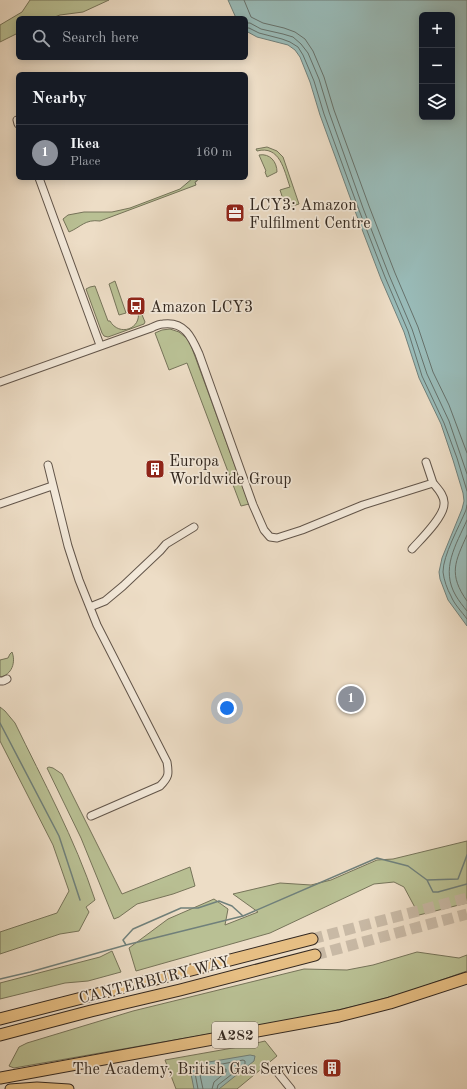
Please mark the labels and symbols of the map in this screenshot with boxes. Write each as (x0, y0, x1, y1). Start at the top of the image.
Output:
place label: LCY3: Amazon Fulfilment Centre (249, 198, 371, 232)
office icon: LCY3: Amazon Fulfilment Centre (224, 202, 246, 224)
bus stop icon: Amazon LCY3 (125, 295, 147, 317)
place label: Amazon LCY3 (150, 300, 253, 316)
place label: Europa Worldwide Group (169, 454, 292, 488)
building icon: Europa Worldwide Group (144, 458, 166, 480)
pin: 1 (338, 684, 364, 714)
your location (217, 698, 237, 718)
street label: CANTERBURY WAY (77, 954, 232, 1007)
road number: A282 (212, 1022, 258, 1048)
building icon: The Academy, British Gas Services (321, 1057, 343, 1079)
place label: The Academy, British Gas Services (72, 1062, 318, 1078)

